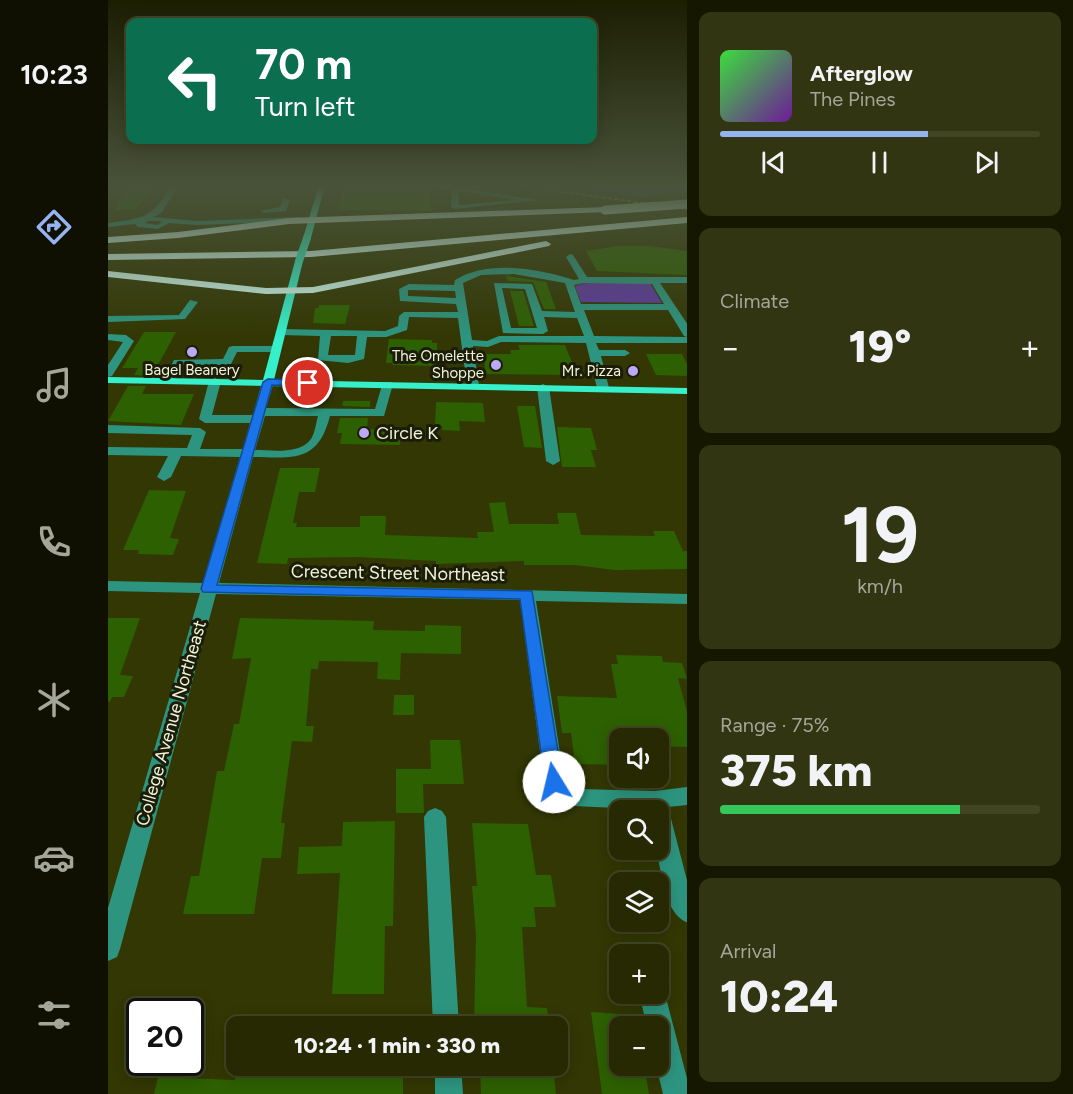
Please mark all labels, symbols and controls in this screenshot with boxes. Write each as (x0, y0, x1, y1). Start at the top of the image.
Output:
text: 70 m (255, 39, 352, 90)
icon: left (156, 42, 234, 120)
text: 10:23 (20, 58, 88, 91)
text: Afterglow (810, 60, 913, 87)
text: The Pines (810, 87, 896, 111)
text: Turn left (255, 90, 355, 123)
icon: previous (757, 146, 790, 179)
icon: pause (863, 146, 896, 179)
icon: next (970, 146, 1003, 179)
icon: directions (33, 206, 75, 248)
text: Climate (720, 289, 789, 313)
text: 19° (849, 319, 911, 373)
text: − (720, 328, 741, 367)
text: + (1019, 328, 1040, 367)
marker: Bagel Beanery (185, 345, 199, 359)
place label: The Omelette Shoppe (392, 347, 484, 382)
pin (282, 357, 333, 408)
marker: The Omelette Shoppe (489, 358, 503, 372)
place label: Bagel Beanery (144, 361, 240, 379)
place label: Mr. Pizza (562, 362, 621, 380)
icon: music (33, 364, 75, 406)
marker: Mr. Pizza (626, 364, 640, 378)
icon: arrive (291, 366, 324, 399)
place label: Circle K (376, 422, 438, 444)
marker: Circle K (357, 426, 371, 440)
text: 19 (841, 488, 919, 582)
icon: phone (33, 521, 75, 563)
street label: Crescent Street Northeast (291, 560, 506, 586)
text: km/h (857, 574, 903, 598)
street label: College Avenue Northeast (131, 617, 211, 828)
icon: climate (33, 679, 75, 721)
text: Range · 75% (720, 713, 829, 737)
map controls (609, 728, 669, 1076)
button: sound (609, 728, 669, 788)
text: 375 km (720, 743, 872, 797)
position arrow (522, 750, 586, 814)
button: search (609, 800, 669, 860)
icon: car (33, 837, 75, 879)
button: layers (609, 872, 669, 932)
text: Arrival (720, 939, 776, 963)
button: + (609, 944, 669, 1004)
text: 10:24 (720, 969, 838, 1023)
icon: filters (33, 994, 75, 1036)
speed limit sign: 20 (126, 998, 204, 1076)
button: − (609, 1016, 669, 1076)
text: 10:24 · 1 min · 330 m (294, 1032, 500, 1059)

